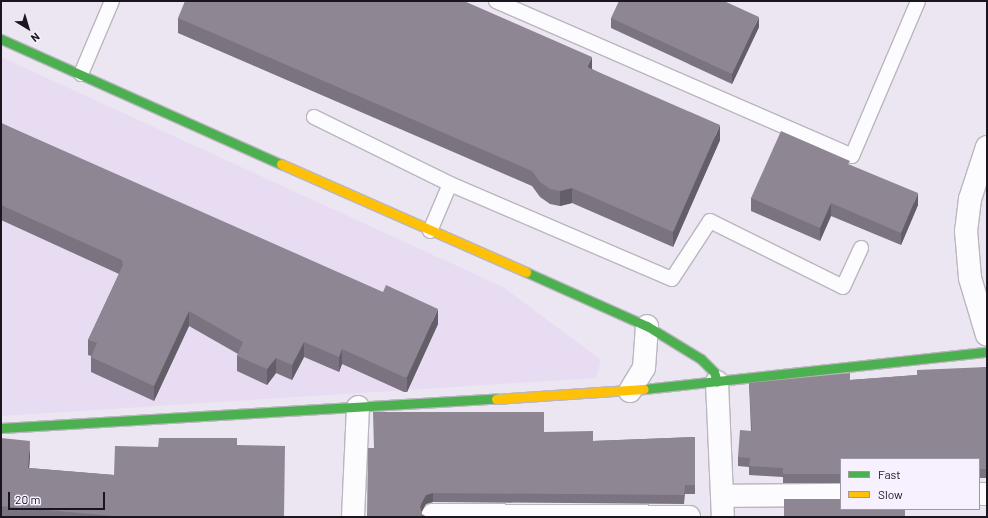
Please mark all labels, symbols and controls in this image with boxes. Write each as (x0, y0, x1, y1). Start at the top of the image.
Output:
north arrow (8, 8, 48, 48)
text: N (29, 30, 43, 45)
legend (840, 458, 980, 510)
text: Fast (878, 467, 901, 481)
scale bar (10, 484, 107, 510)
text: Slow (878, 487, 903, 501)
text: 20 m (15, 492, 41, 506)

